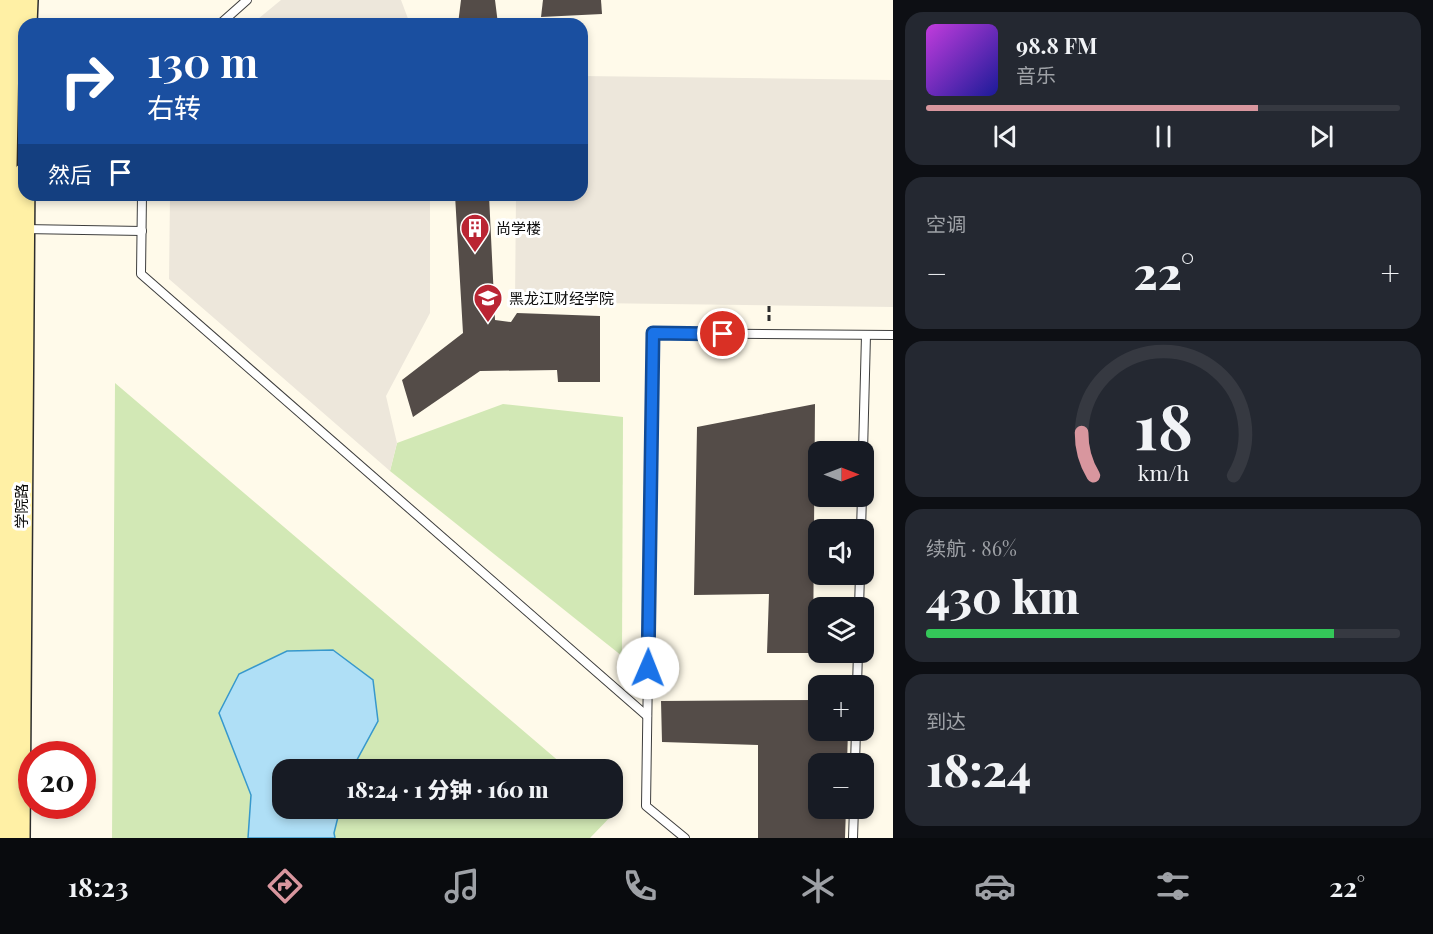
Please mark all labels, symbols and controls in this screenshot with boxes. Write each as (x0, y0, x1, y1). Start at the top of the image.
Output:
text: 98.8 FM (1016, 30, 1097, 60)
text: 130 m (147, 33, 258, 89)
icon: right (48, 42, 126, 120)
text: 音乐 (1016, 61, 1056, 88)
text: 右转 (147, 89, 201, 125)
icon: previous (989, 120, 1022, 153)
icon: pause (1147, 120, 1180, 153)
icon: next (1305, 120, 1338, 153)
icon: arrive (104, 156, 137, 189)
text: 然后 (48, 159, 92, 189)
text: 空调 (926, 210, 966, 237)
building icon: 尚学楼 (459, 212, 491, 254)
place label: 尚学楼 (496, 218, 541, 238)
text: 22° (1134, 241, 1194, 301)
text: − (926, 250, 947, 294)
text: + (1381, 250, 1400, 294)
school or university icon: 黑龙江财经学院 (472, 282, 504, 324)
place label: 黑龙江财经学院 (509, 288, 614, 308)
pin (697, 308, 748, 359)
icon: arrive (706, 317, 739, 350)
text: 18 (1134, 382, 1192, 466)
north arrow (808, 441, 874, 507)
map controls (808, 441, 874, 819)
text: km/h (1137, 458, 1189, 486)
street label: 学院路 (11, 483, 31, 529)
button: sound (808, 519, 874, 585)
text: 续航 · 86% (926, 534, 1017, 561)
text: 430 km (926, 565, 1080, 625)
button: layers (808, 597, 874, 663)
position arrow (616, 636, 680, 700)
button: + (808, 675, 874, 741)
text: 到达 (926, 707, 966, 734)
text: 18:24 (926, 738, 1031, 798)
speed limit sign: 20 (18, 741, 96, 819)
button: − (808, 753, 874, 819)
text: 18:24 · 1 分钟 · 160 m (347, 774, 548, 804)
icon: directions (264, 865, 306, 907)
icon: music (441, 865, 483, 907)
icon: phone (619, 865, 661, 907)
icon: climate (797, 865, 839, 907)
icon: car (974, 865, 1016, 907)
icon: filters (1152, 865, 1194, 907)
text: 18:23 (68, 868, 128, 904)
text: 22° (1329, 868, 1365, 904)

